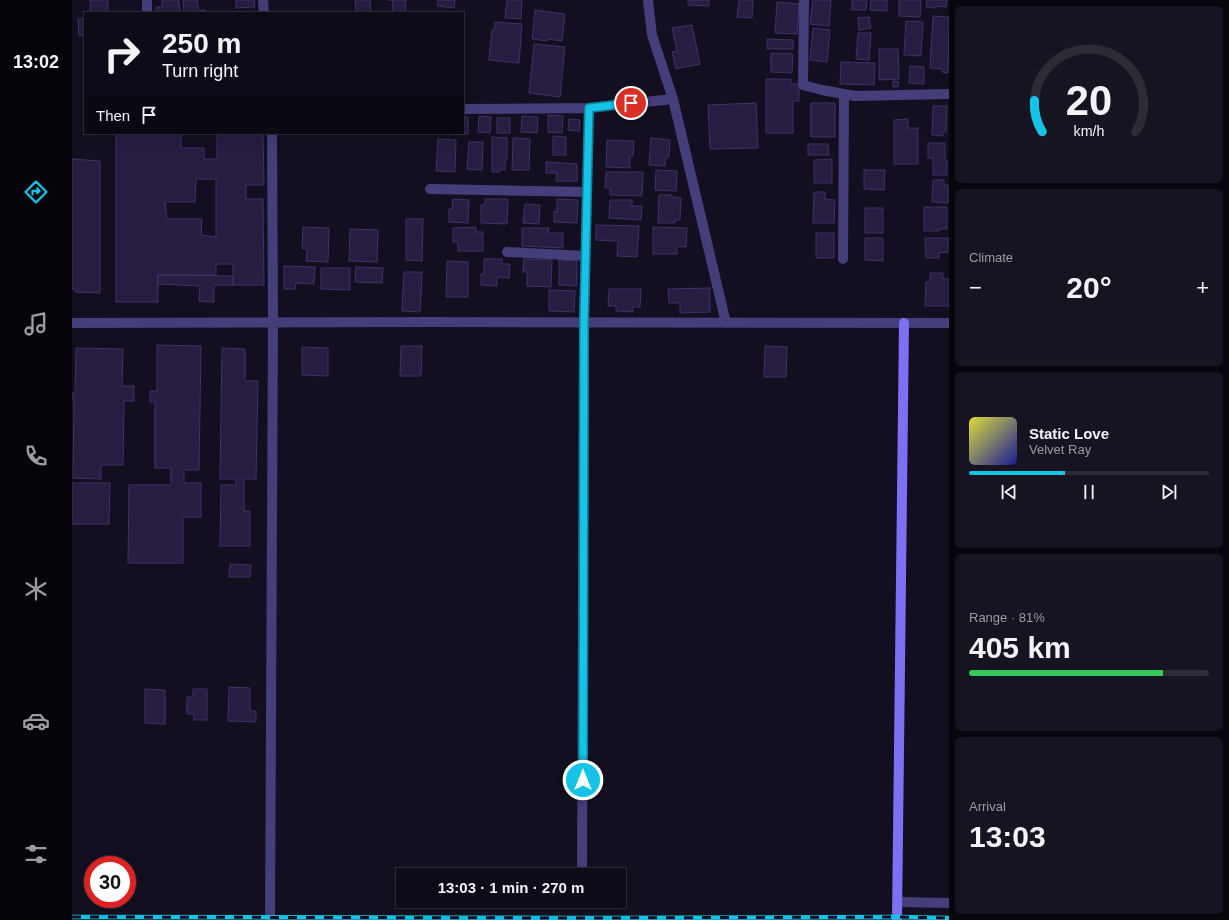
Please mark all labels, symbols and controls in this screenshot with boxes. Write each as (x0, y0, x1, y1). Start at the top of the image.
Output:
icon: right (96, 28, 148, 80)
text: 250 m (162, 28, 241, 59)
text: 13:02 (13, 52, 59, 72)
text: Turn right (162, 61, 238, 81)
text: 20 (1066, 77, 1112, 124)
pin (614, 86, 648, 120)
icon: arrive (620, 92, 642, 114)
icon: arrive (138, 104, 160, 126)
text: Then (96, 107, 130, 124)
text: km/h (1074, 123, 1105, 139)
icon: directions (22, 178, 50, 206)
text: Climate (969, 250, 1013, 265)
text: 20° (1066, 271, 1112, 304)
text: − (969, 275, 982, 300)
text: + (1196, 275, 1209, 300)
icon: music (22, 310, 50, 338)
text: Static Love (1029, 425, 1109, 442)
icon: phone (22, 442, 50, 470)
text: Velvet Ray (1029, 442, 1091, 457)
icon: previous (998, 481, 1020, 503)
icon: pause (1078, 481, 1100, 503)
icon: next (1158, 481, 1180, 503)
icon: climate (22, 575, 50, 603)
text: Range · 81% (969, 610, 1045, 625)
text: 405 km (969, 631, 1071, 664)
icon: car (22, 707, 50, 735)
position arrow (562, 759, 604, 801)
text: Arrival (969, 799, 1006, 814)
text: 13:03 (969, 820, 1046, 853)
icon: filters (22, 840, 50, 868)
speed limit sign: 30 (84, 856, 136, 908)
text: 13:03 · 1 min · 270 m (438, 879, 584, 896)

